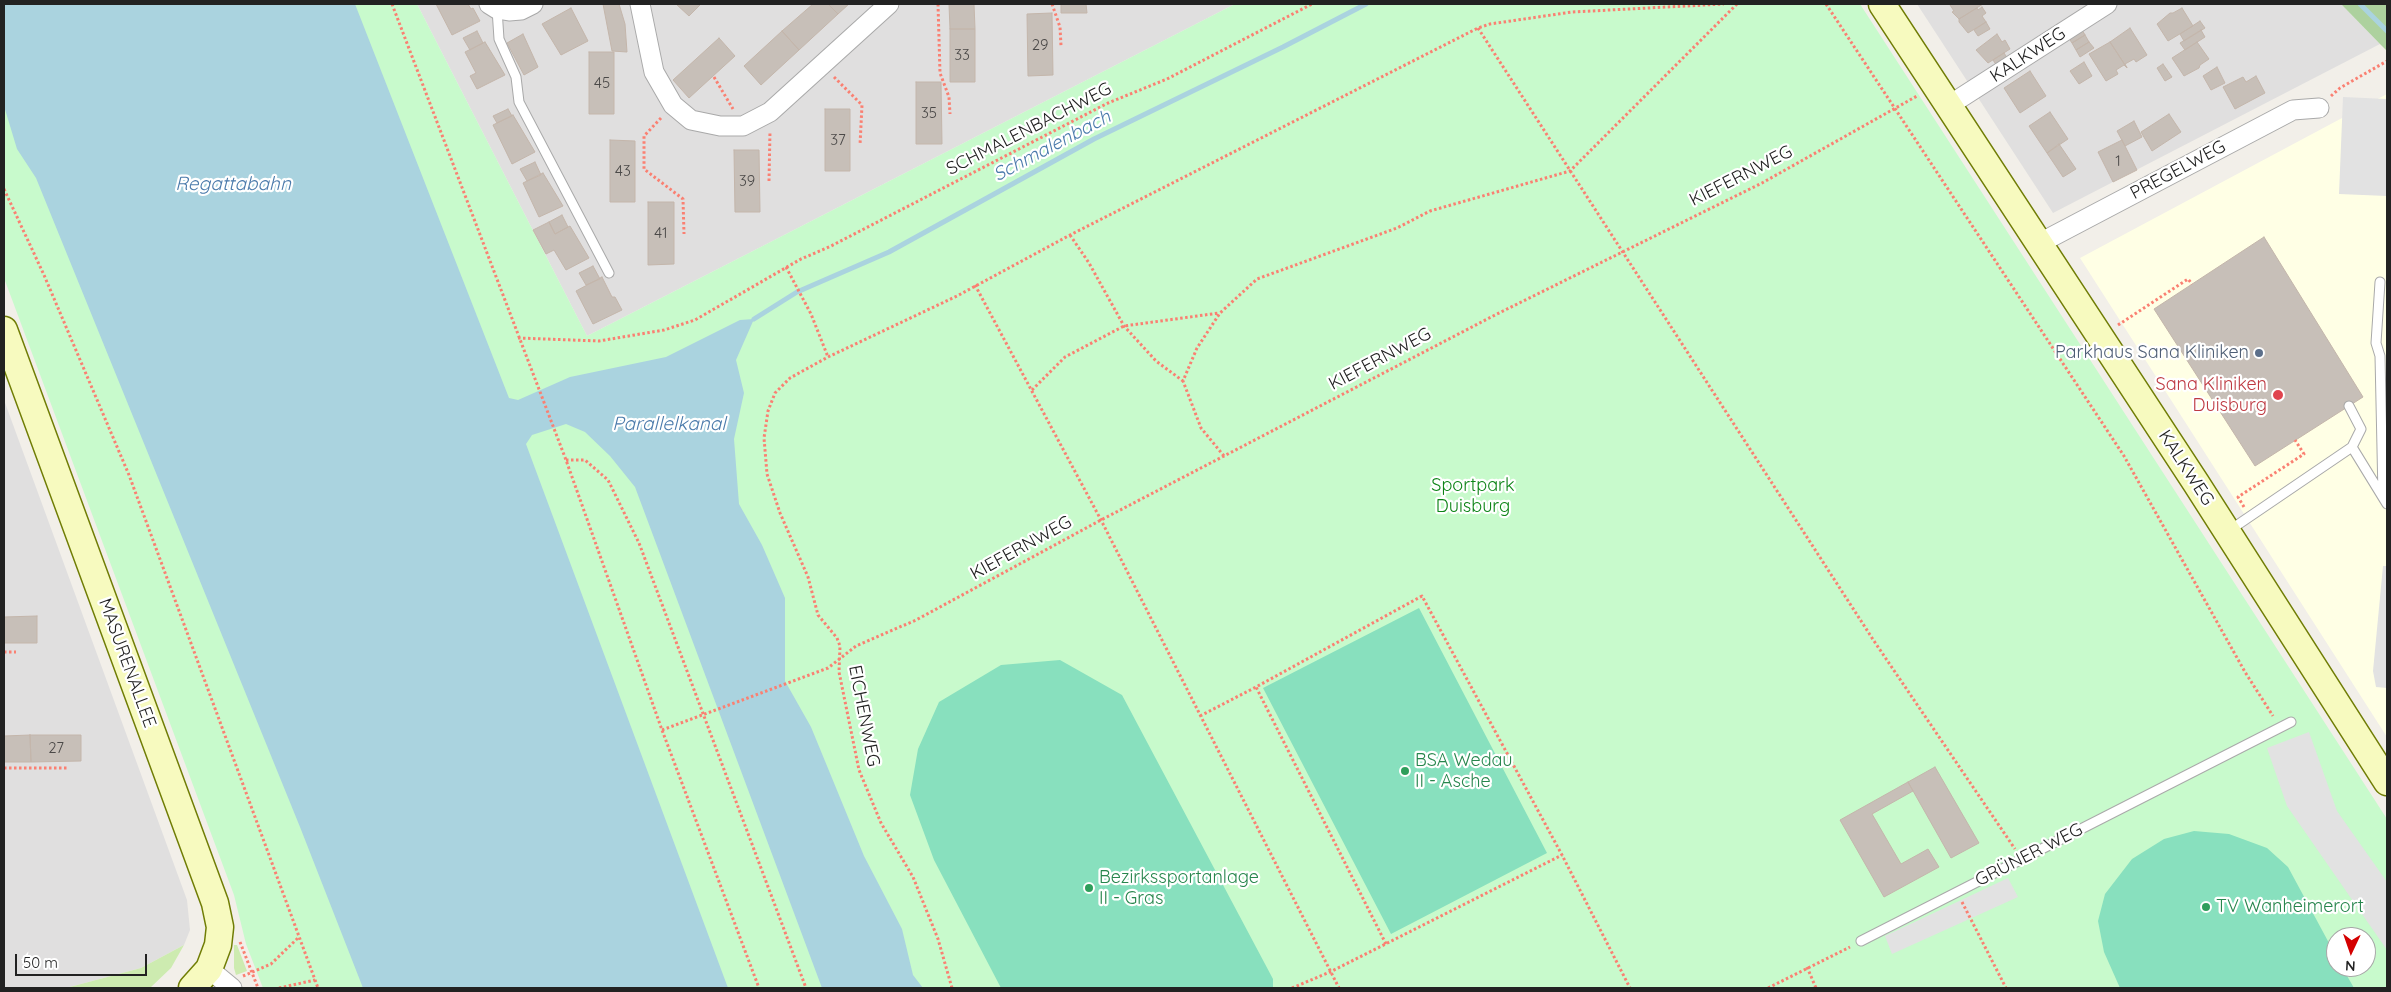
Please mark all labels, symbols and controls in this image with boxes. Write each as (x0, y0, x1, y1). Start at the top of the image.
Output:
street label: KALKWEG (1986, 23, 2070, 87)
house number: 29 (1032, 36, 1048, 54)
house number: 33 (954, 46, 970, 64)
house number: 45 (594, 74, 610, 92)
street label: SCHMALENBACHWEG (943, 78, 1115, 180)
house number: 35 (921, 104, 937, 122)
water label: Schmalenbach (989, 105, 1115, 187)
house number: 37 (830, 131, 846, 149)
street label: PREGELWEG (2127, 136, 2229, 204)
street label: KIEFERNWEG (1686, 141, 1796, 211)
house number: 1 (2115, 152, 2121, 170)
house number: 43 (615, 162, 631, 180)
house number: 39 (739, 172, 755, 190)
water label: Regattabahn (175, 173, 291, 195)
house number: 41 (654, 224, 668, 242)
street label: KIEFERNWEG (1325, 323, 1435, 395)
place label: Parkhaus Sana Kliniken (2055, 342, 2249, 364)
marker: Parkhaus Sana Kliniken (2253, 347, 2265, 359)
place label: Sana Kliniken Duisburg (2156, 374, 2267, 416)
marker: Sana Kliniken Duisburg (2271, 388, 2285, 402)
water label: Parallelkanal (612, 413, 726, 435)
street label: KALKWEG (2154, 426, 2218, 510)
park label: Sportpark Duisburg (1431, 475, 1515, 518)
street label: KIEFERNWEG (967, 511, 1075, 585)
street label: MASURENALLEE (94, 595, 160, 731)
street label: EICHENWEG (844, 663, 884, 769)
house number: 27 (48, 739, 64, 757)
place label: BSA Wedau II - Asche (1415, 750, 1513, 792)
marker: BSA Wedau II - Asche (1399, 765, 1411, 777)
street label: GRÜNER WEG (1972, 819, 2086, 891)
place label: Bezirkssportanlage II - Gras (1099, 867, 1259, 910)
marker: Bezirkssportanlage II - Gras (1083, 882, 1095, 894)
place label: TV Wanheimerort (2216, 896, 2364, 918)
marker: TV Wanheimerort (2200, 901, 2212, 913)
north arrow (2326, 927, 2376, 977)
scale bar (18, 944, 150, 976)
text: 50 m (23, 953, 58, 972)
text: N (2345, 957, 2356, 975)

